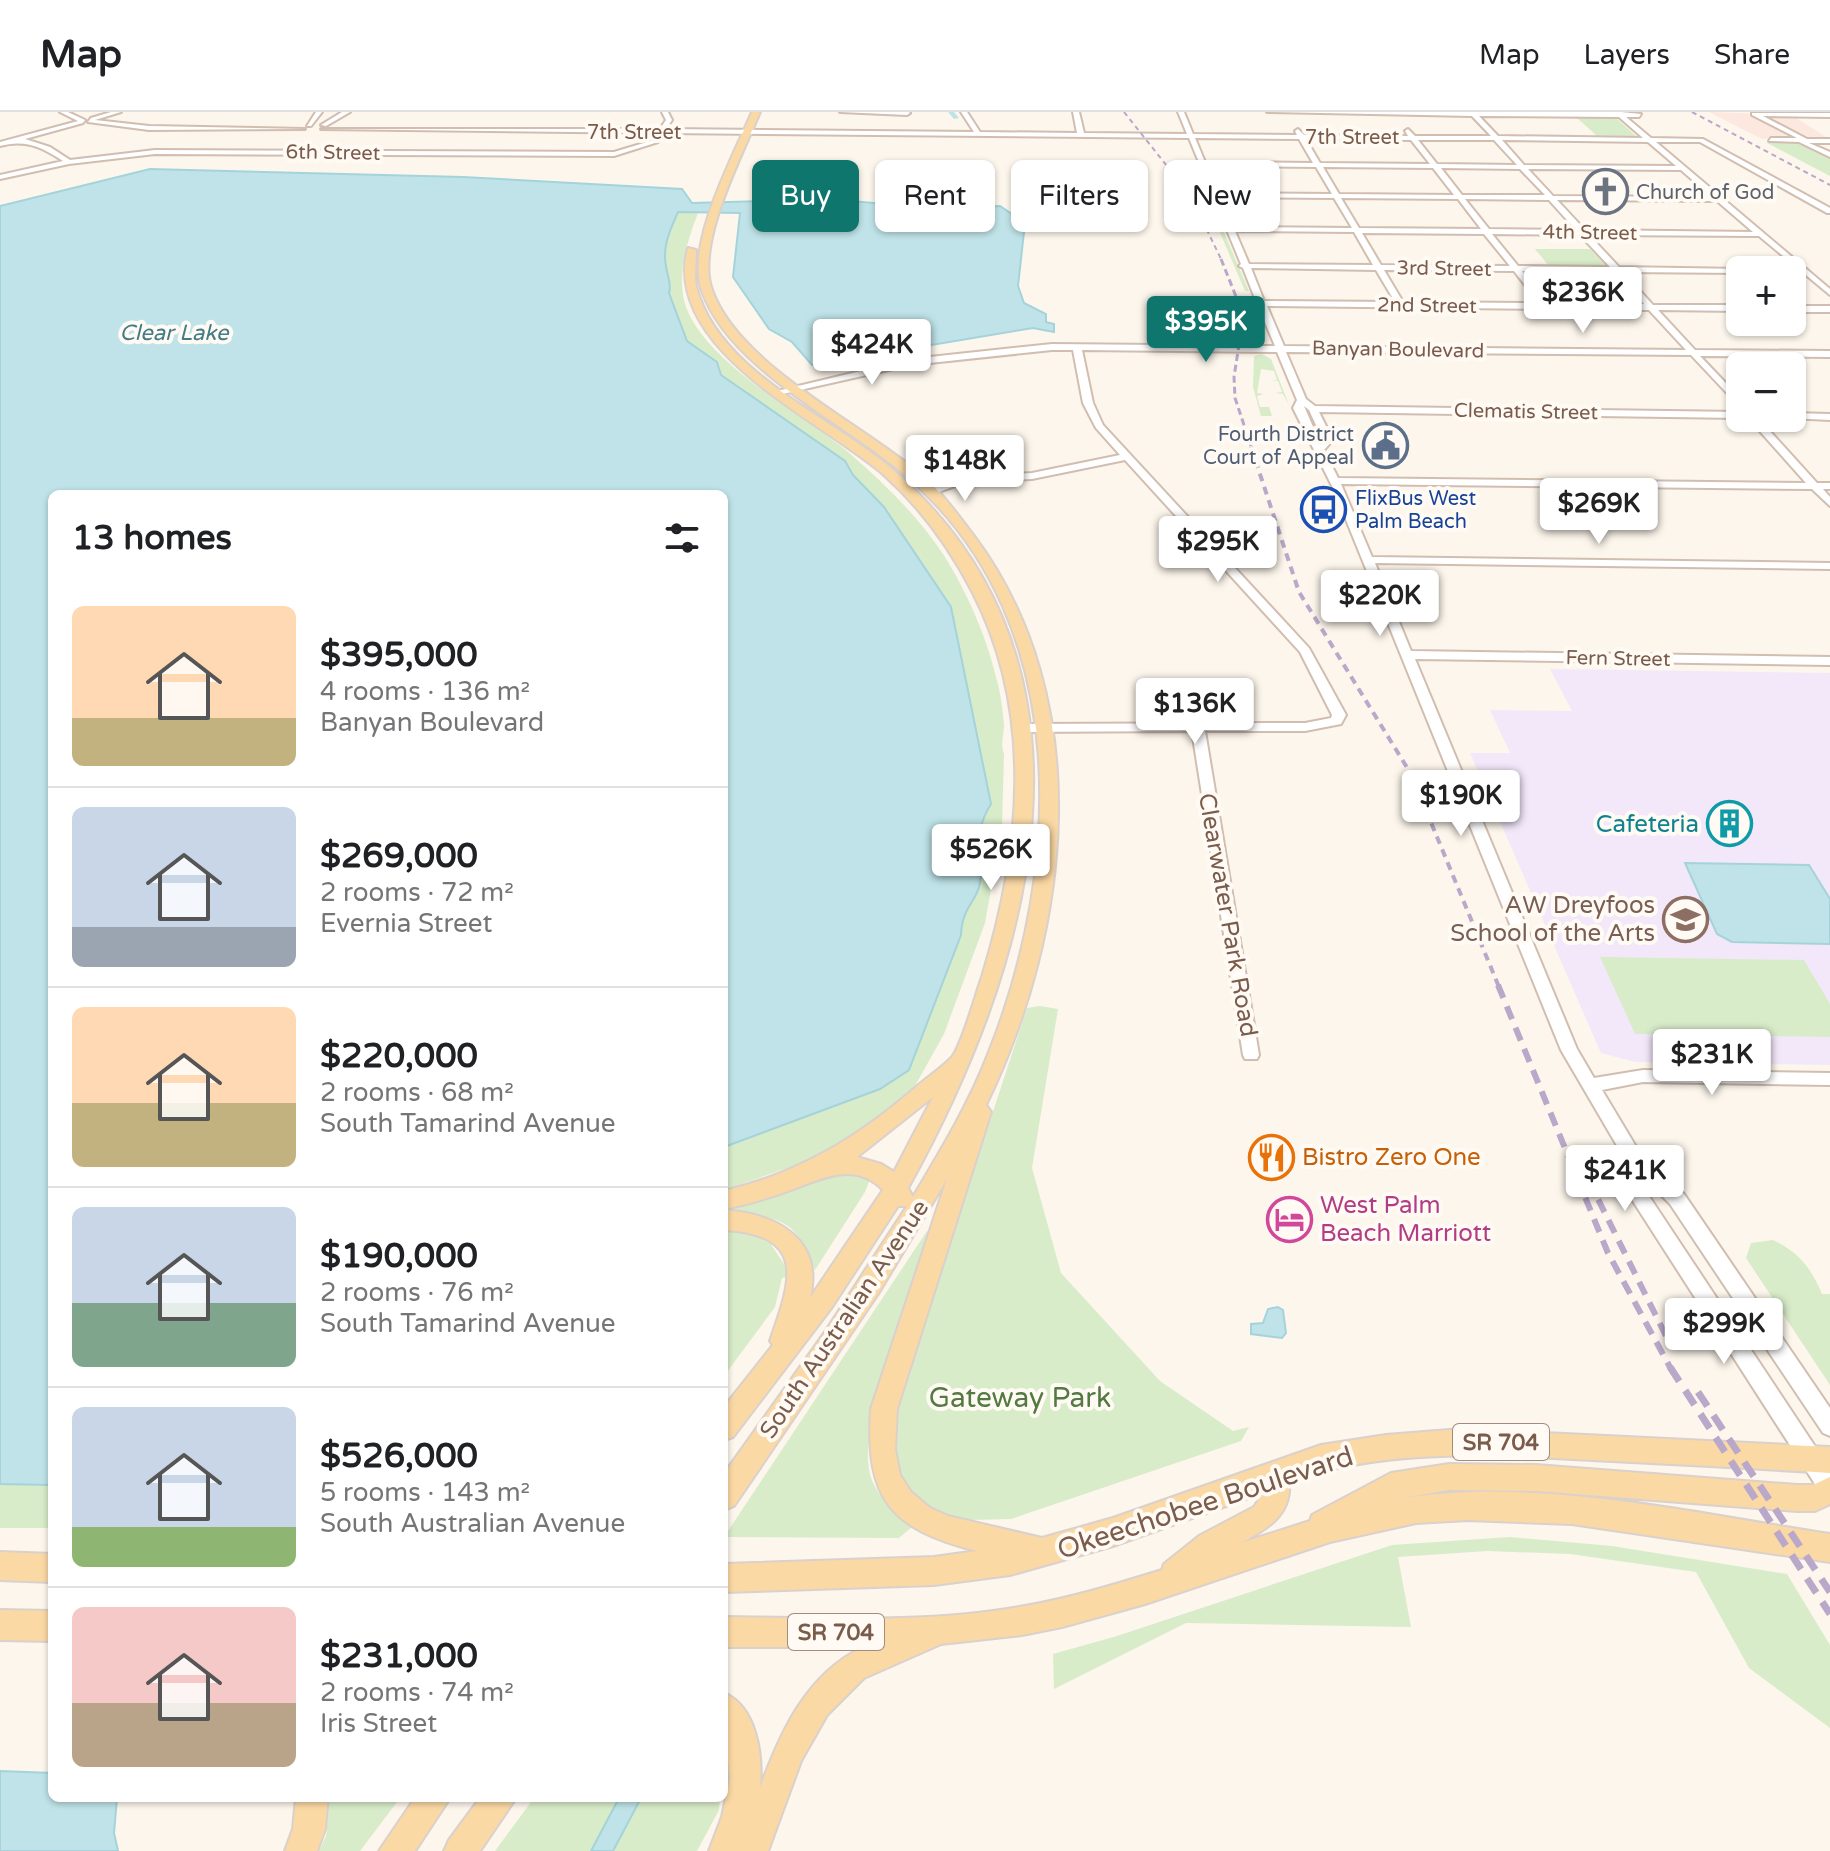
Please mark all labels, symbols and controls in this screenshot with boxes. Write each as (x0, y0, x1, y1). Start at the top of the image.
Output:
text: Map (40, 32, 122, 78)
text: Map (1479, 38, 1540, 72)
text: Layers (1584, 38, 1670, 72)
text: Share (1714, 38, 1790, 72)
street label: 7th Street (587, 121, 682, 145)
street label: 7th Street (1305, 126, 1400, 150)
street label: 6th Street (285, 140, 381, 166)
chip: Buy (752, 160, 859, 232)
chip: Rent (875, 160, 995, 232)
chip: Filters (1011, 160, 1148, 232)
chip: New (1164, 160, 1280, 232)
church icon: Church of God (1581, 168, 1629, 216)
place label: Church of God (1636, 181, 1774, 205)
street label: 4th Street (1542, 220, 1638, 246)
street label: 3rd Street (1396, 256, 1492, 282)
map controls (1726, 256, 1806, 432)
button: + (1726, 256, 1806, 336)
pin: $236K (1527, 267, 1639, 335)
text: $236K (1542, 277, 1624, 308)
street label: 2nd Street (1377, 293, 1477, 319)
pin: $395K (1150, 296, 1262, 364)
text: $395K (1165, 306, 1247, 337)
pin: $424K (816, 319, 928, 387)
water label: Clear Lake (119, 320, 230, 346)
text: $424K (831, 329, 913, 360)
street label: Banyan Boulevard (1312, 336, 1484, 364)
button: − (1726, 352, 1806, 432)
street label: Clematis Street (1454, 399, 1599, 425)
public building icon: Fourth District Court of Appeal (1361, 422, 1409, 470)
place label: Fourth District Court of Appeal (1203, 423, 1354, 470)
pin: $148K (909, 435, 1021, 503)
text: $148K (924, 445, 1006, 476)
pin: $269K (1543, 478, 1655, 546)
bus stop icon: FlixBus West Palm Beach (1300, 485, 1348, 533)
place label: FlixBus West Palm Beach (1355, 487, 1477, 534)
text: $269K (1558, 488, 1640, 519)
icon: filters (660, 516, 704, 560)
pin: $295K (1162, 516, 1274, 584)
text: 13 homes (72, 518, 232, 559)
text: $295K (1177, 526, 1259, 557)
pin: $220K (1324, 570, 1436, 638)
text: $220K (1339, 580, 1421, 611)
text: $395,000 (320, 635, 478, 676)
icon: home (136, 638, 232, 734)
street label: Fern Street (1565, 646, 1671, 672)
text: 4 rooms · 136 m² (320, 676, 530, 707)
pin: $136K (1139, 678, 1251, 746)
text: $136K (1154, 688, 1236, 719)
text: Banyan Boulevard (320, 707, 544, 738)
pin: $190K (1405, 770, 1517, 838)
text: $190K (1420, 780, 1502, 811)
street label: Clearwater Park Road (1192, 791, 1263, 1039)
building icon: Cafeteria (1706, 800, 1754, 848)
place label: Cafeteria (1596, 810, 1699, 839)
pin: $526K (935, 824, 1047, 892)
text: $526K (950, 834, 1032, 865)
text: $269,000 (320, 836, 478, 877)
icon: home (136, 839, 232, 935)
text: 2 rooms · 72 m² (320, 877, 514, 908)
place label: AW Dreyfoos School of the Arts (1450, 891, 1655, 948)
school or university icon: AW Dreyfoos School of the Arts (1662, 895, 1710, 943)
text: Evernia Street (320, 908, 492, 939)
pin: $231K (1656, 1029, 1768, 1097)
text: $220,000 (320, 1036, 478, 1077)
icon: home (136, 1039, 232, 1135)
text: $231K (1671, 1039, 1753, 1070)
text: 2 rooms · 68 m² (320, 1077, 514, 1108)
text: South Tamarind Avenue (320, 1108, 616, 1139)
restaurant icon: Bistro Zero One (1247, 1133, 1295, 1181)
place label: Bistro Zero One (1302, 1143, 1481, 1172)
pin: $241K (1569, 1145, 1681, 1213)
text: $241K (1584, 1155, 1666, 1186)
place label: West Palm Beach Marriott (1320, 1191, 1491, 1248)
street label: South Australian Avenue (754, 1194, 935, 1444)
hotel icon: West Palm Beach Marriott (1265, 1195, 1313, 1243)
text: $190,000 (320, 1236, 478, 1277)
icon: home (136, 1239, 232, 1335)
text: 2 rooms · 76 m² (320, 1277, 514, 1308)
pin: $299K (1668, 1298, 1780, 1366)
text: South Tamarind Avenue (320, 1308, 616, 1339)
text: $299K (1683, 1308, 1765, 1339)
park label: Gateway Park (929, 1381, 1111, 1415)
road number: SR 704 (1453, 1424, 1549, 1460)
text: $526,000 (320, 1436, 478, 1477)
icon: home (136, 1439, 232, 1535)
street label: Okeechobee Boulevard (1053, 1439, 1358, 1567)
text: 5 rooms · 143 m² (320, 1477, 530, 1508)
text: South Australian Avenue (320, 1508, 625, 1539)
road number: SR 704 (788, 1614, 884, 1650)
text: $231,000 (320, 1636, 478, 1677)
icon: home (136, 1639, 232, 1735)
text: 2 rooms · 74 m² (320, 1677, 514, 1708)
text: Iris Street (320, 1708, 437, 1739)

